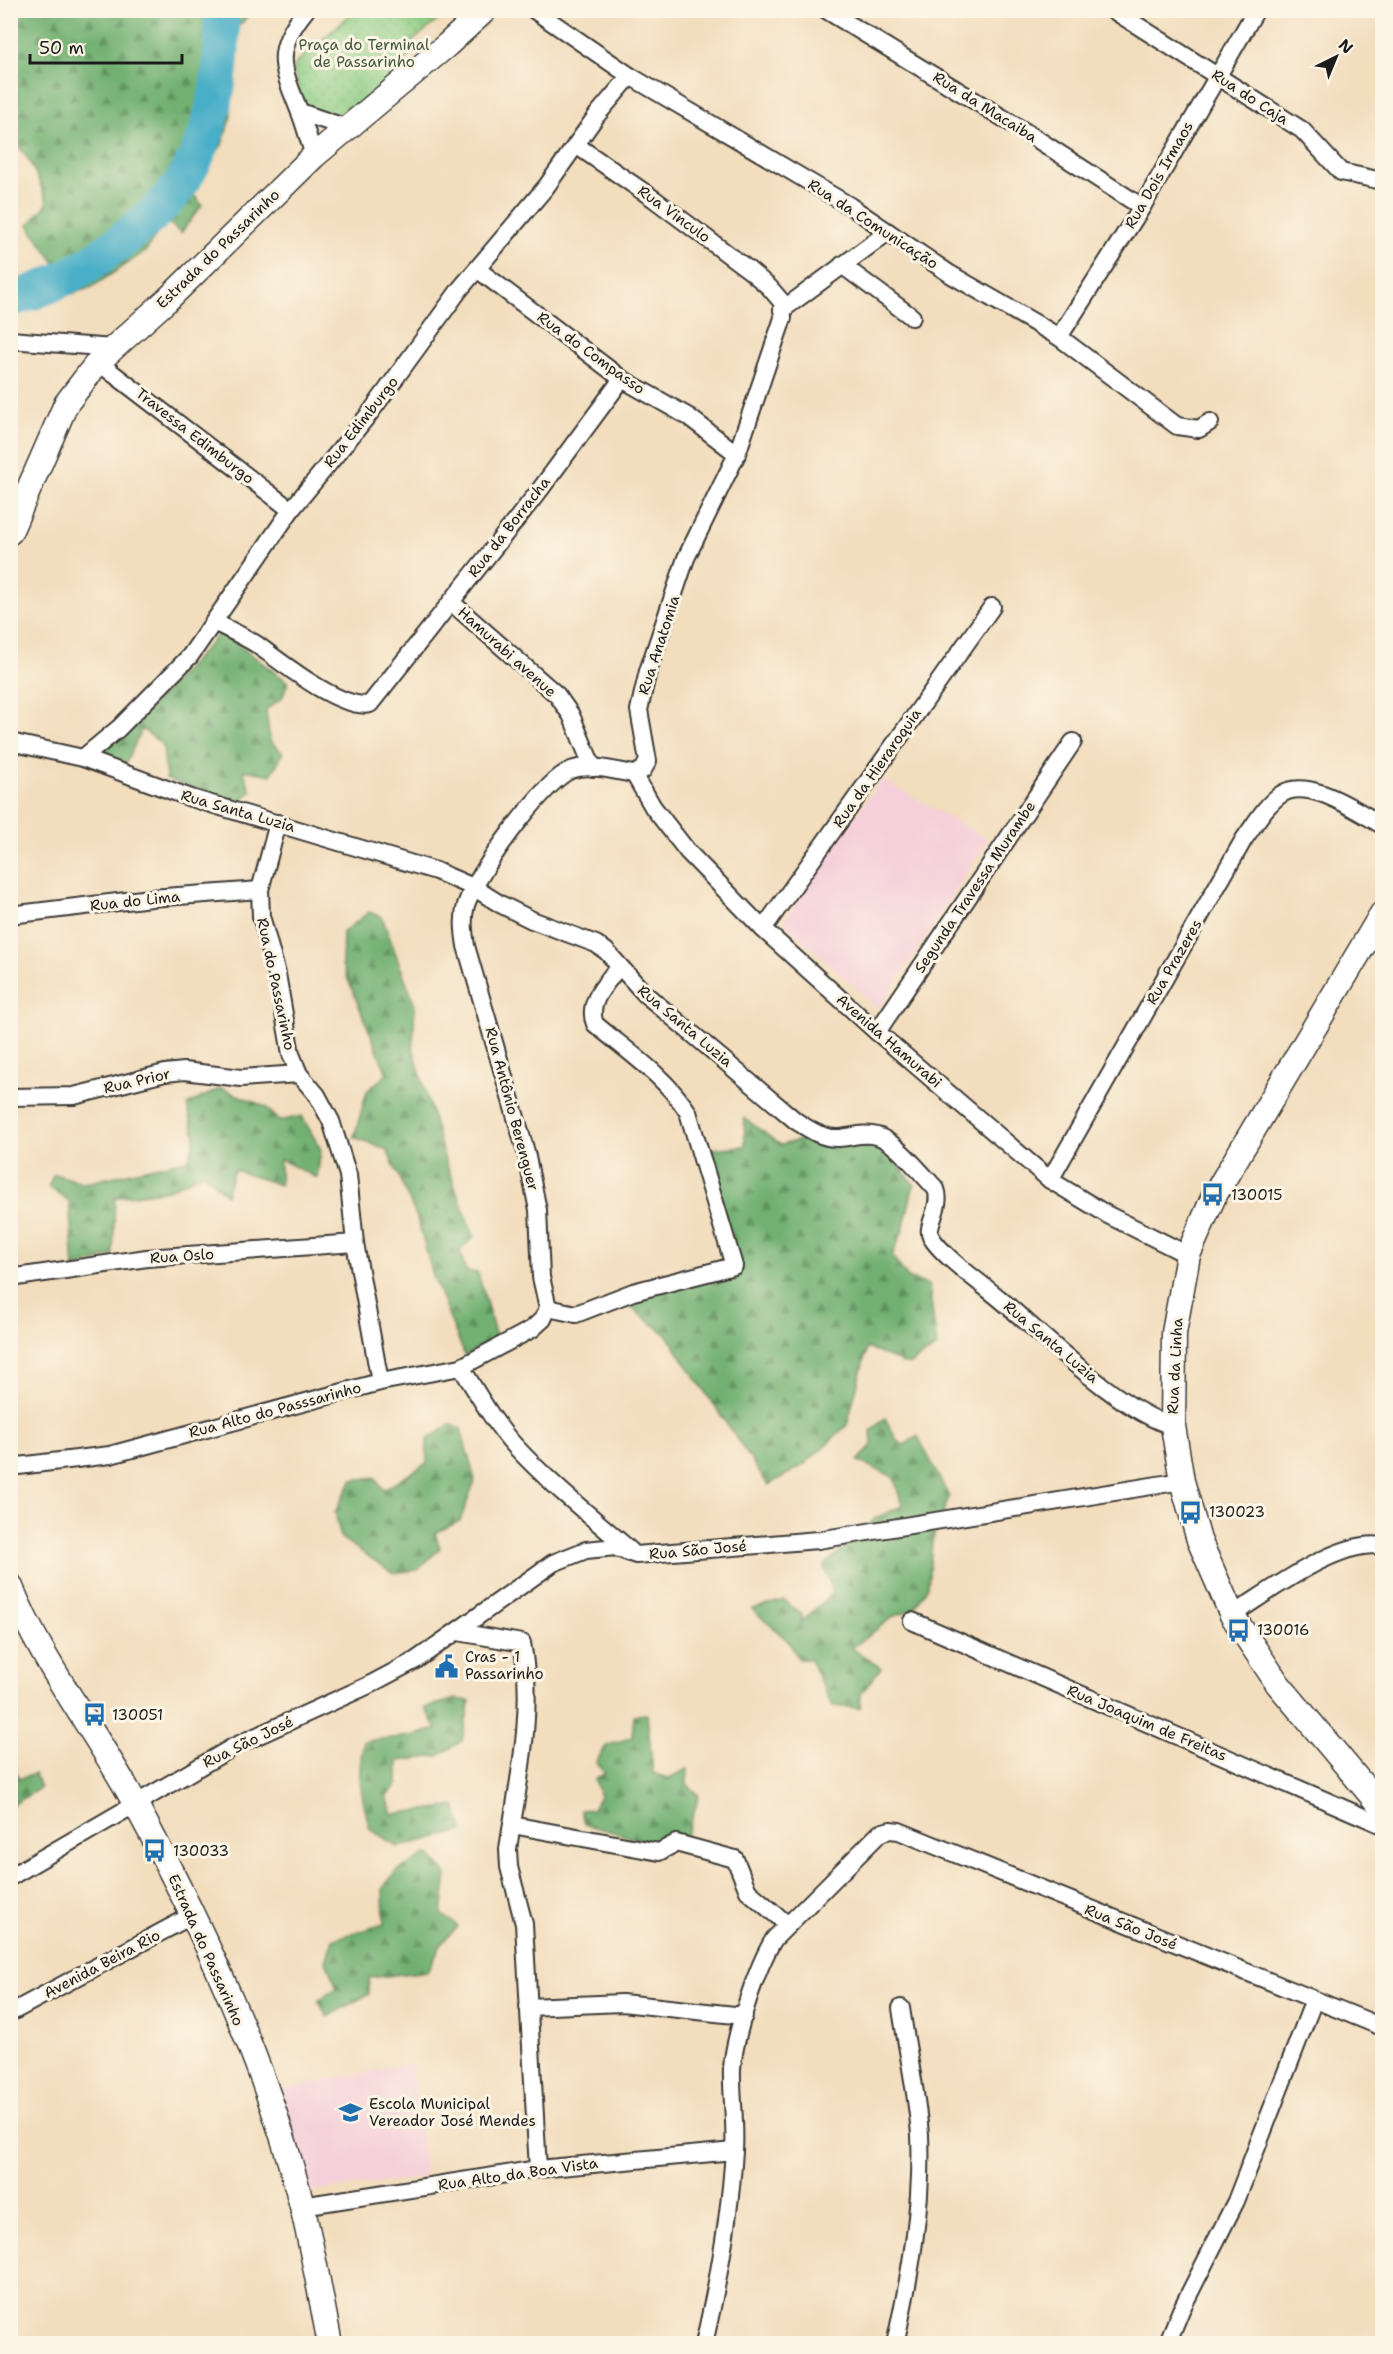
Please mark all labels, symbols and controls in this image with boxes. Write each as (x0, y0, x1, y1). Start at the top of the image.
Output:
scale bar (30, 27, 182, 65)
north arrow (1306, 27, 1366, 87)
text: N (1334, 34, 1358, 58)
park label: Praça do Terminal de Passarinho (298, 35, 430, 72)
text: 50 m (39, 36, 84, 60)
street label: Rua do Caja (1208, 65, 1293, 130)
street label: Rua da Macaiba (929, 67, 1041, 147)
street label: Rua Dois Irmaos (1120, 118, 1198, 232)
street label: Rua da Comunicação (804, 174, 942, 274)
street label: Rua Vinculo (634, 181, 714, 247)
street label: Estrada do Passarinho (152, 185, 284, 313)
street label: Rua do Compasso (533, 307, 649, 399)
street label: Rua Edimburgo (319, 372, 403, 472)
street label: Travessa Edimburgo (132, 384, 258, 488)
street label: Rua da Borracha (463, 472, 555, 581)
street label: Rua Anatomia (634, 592, 685, 697)
street label: Hamurabi avenue (454, 602, 560, 702)
street label: Rua da Hieraroquia (828, 704, 926, 832)
street label: Rua Santa Luzia (179, 785, 298, 837)
street label: Segunda Travessa Murambe (910, 797, 1040, 977)
street label: Rua do Lima (89, 886, 182, 916)
street label: Rua do Passarinho (252, 916, 300, 1052)
street label: Rua Prazeres (1141, 916, 1207, 1008)
street label: Rua Santa Luzia (633, 980, 737, 1072)
street label: Avenida Hamurabi (832, 990, 946, 1092)
street label: Rua Antônio Berenguer (481, 1025, 543, 1193)
street label: Rua Prior (102, 1064, 172, 1098)
bus stop icon: 130015 (1200, 1182, 1226, 1208)
place label: 130015 (1231, 1185, 1282, 1205)
street label: Rua Oslo (149, 1244, 215, 1268)
street label: Rua Santa Luzia (999, 1296, 1103, 1388)
street label: Rua da Linha (1162, 1317, 1188, 1415)
street label: Rua Alto do Passsarinho (187, 1377, 363, 1443)
bus stop icon: 130023 (1178, 1499, 1204, 1525)
place label: 130023 (1209, 1502, 1265, 1522)
street label: Rua São José (648, 1536, 748, 1564)
bus stop icon: 130016 (1226, 1617, 1252, 1643)
place label: 130016 (1257, 1620, 1309, 1640)
place label: Cras - 1 Passarinho (465, 1647, 544, 1684)
public building icon: Cras - 1 Passarinho (434, 1653, 460, 1679)
street label: Rua Joaquim de Freitas (1064, 1680, 1230, 1766)
bus stop icon: 130051 (81, 1702, 107, 1728)
place label: 130051 (112, 1705, 163, 1725)
street label: Rua São José (200, 1711, 296, 1773)
bus stop icon: 130033 (142, 1838, 168, 1864)
place label: 130033 (173, 1841, 229, 1861)
street label: Estrada do Passarinho (164, 1871, 248, 2029)
street label: Rua São José (1082, 1899, 1180, 1955)
street label: Avenida Beira Rio (40, 1925, 164, 2003)
place label: Escola Municipal Vereador José Mendes (369, 2094, 536, 2131)
school or university icon: Escola Municipal Vereador José Mendes (338, 2100, 364, 2126)
street label: Rua Alto da Boa Vista (437, 2153, 600, 2195)

